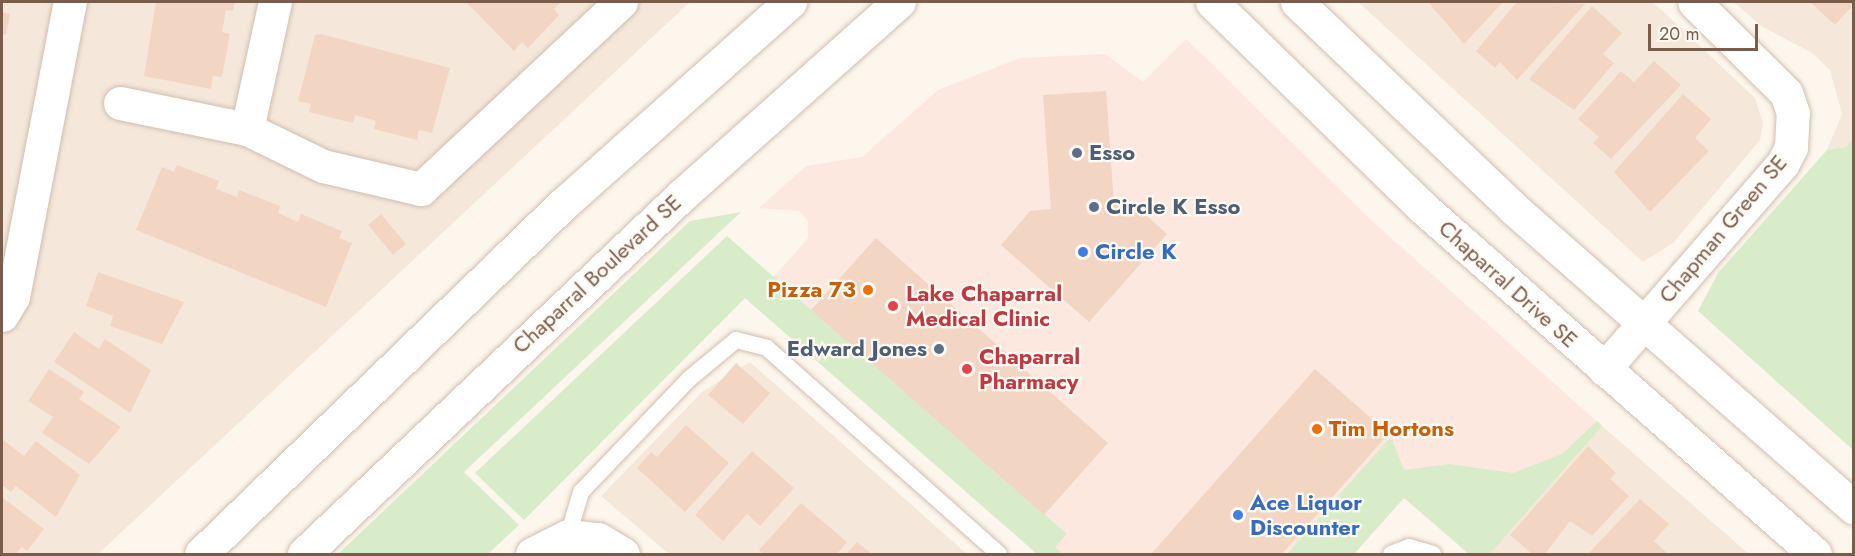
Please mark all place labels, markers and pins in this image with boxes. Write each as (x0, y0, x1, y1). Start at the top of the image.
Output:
place label: Esso (1089, 140, 1135, 166)
marker: Esso (1070, 146, 1084, 160)
place label: Circle K Esso (1106, 194, 1241, 220)
marker: Circle K Esso (1087, 200, 1101, 214)
place label: Circle K (1095, 239, 1177, 265)
marker: Circle K (1076, 245, 1090, 259)
place label: Pizza 73 (767, 277, 856, 303)
place label: Lake Chaparral Medical Clinic (906, 280, 1062, 332)
marker: Pizza 73 (861, 283, 875, 297)
marker: Lake Chaparral Medical Clinic (884, 297, 902, 315)
place label: Edward Jones (787, 336, 927, 362)
marker: Edward Jones (932, 342, 946, 356)
place label: Chaparral Pharmacy (979, 343, 1080, 394)
marker: Chaparral Pharmacy (960, 362, 974, 376)
place label: Tim Hortons (1329, 416, 1454, 442)
marker: Tim Hortons (1310, 422, 1324, 436)
place label: Ace Liquor Discounter (1250, 489, 1362, 540)
marker: Ace Liquor Discounter (1231, 508, 1245, 522)

